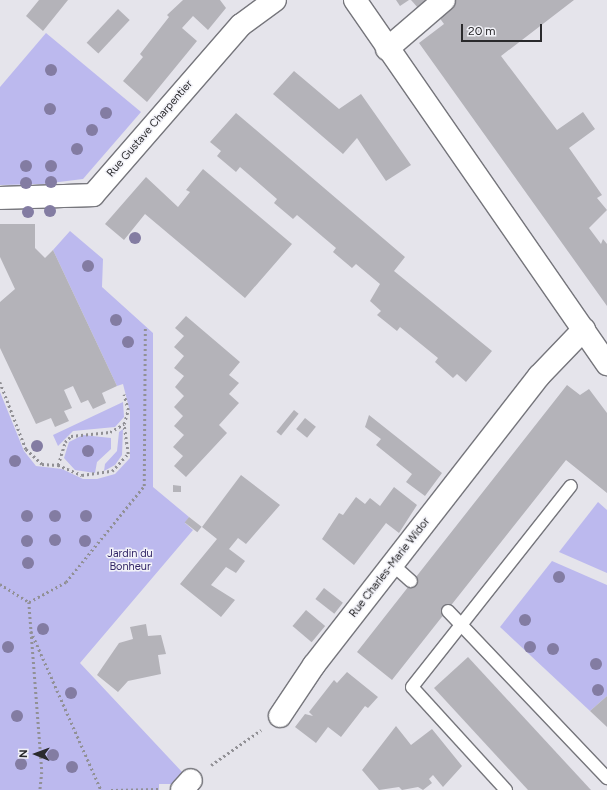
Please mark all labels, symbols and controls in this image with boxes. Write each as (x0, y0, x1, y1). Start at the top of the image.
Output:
scale bar (463, 16, 544, 42)
text: 20 m (468, 24, 496, 38)
street label: Rue Gustave Charpentier (104, 78, 196, 180)
street label: Rue Charles-Marie Widor (347, 516, 433, 620)
park label: Jardin du Bonheur (107, 548, 153, 574)
north arrow (16, 734, 56, 774)
text: N (17, 749, 30, 758)

